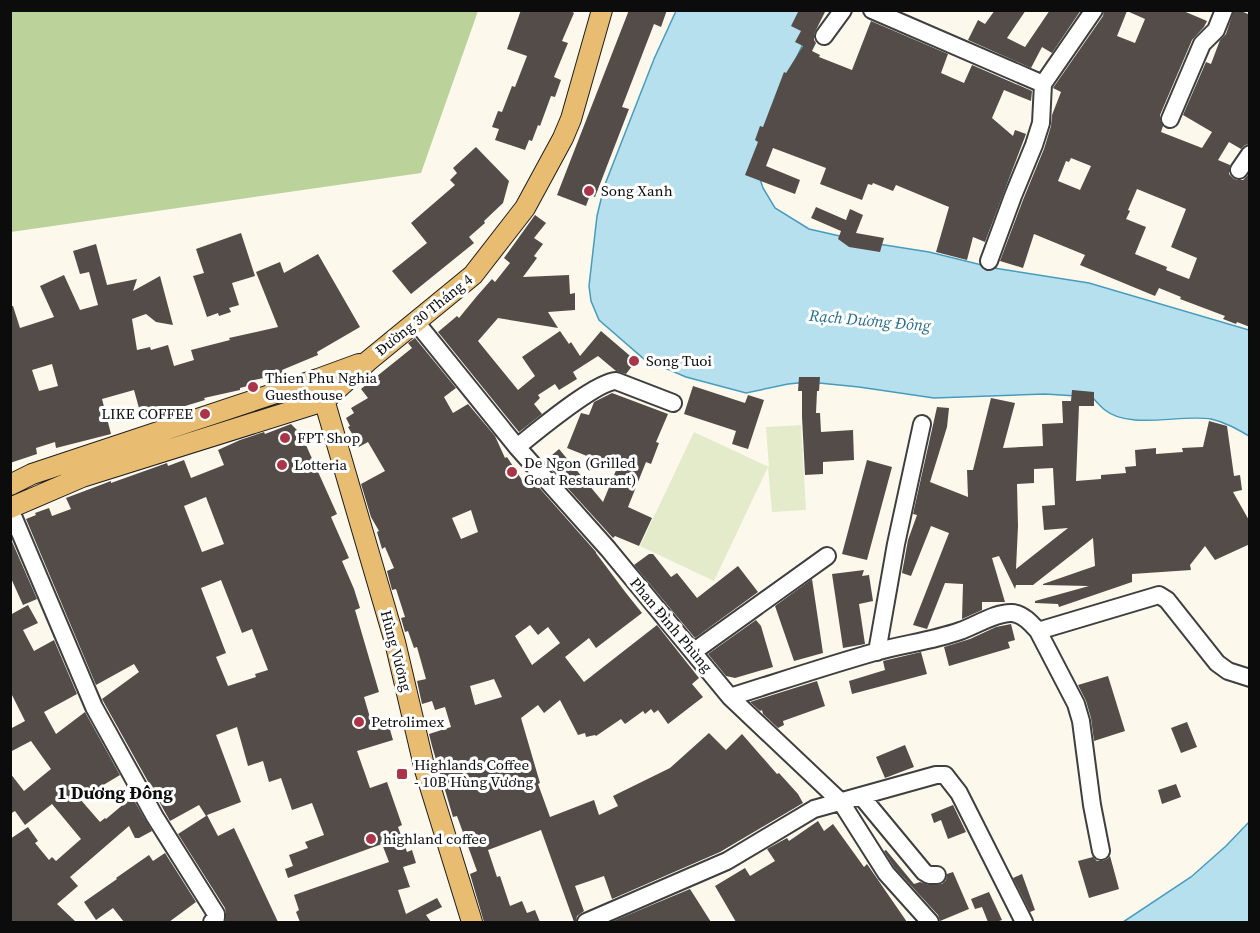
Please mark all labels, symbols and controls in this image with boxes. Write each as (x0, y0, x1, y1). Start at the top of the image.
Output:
place label: Song Xanh (601, 180, 673, 201)
marker: Song Xanh (582, 184, 596, 198)
street label: Đường 30 Tháng 4 (371, 268, 477, 360)
water label: Rạch Dương Đông (807, 304, 933, 336)
place label: Song Tuoi (646, 350, 712, 371)
marker: Song Tuoi (627, 354, 641, 368)
place label: Thien Phu Nghia Guesthouse (265, 367, 378, 405)
marker: Thien Phu Nghia Guesthouse (246, 380, 260, 394)
place label: LIKE COFFEE (101, 403, 193, 424)
marker: LIKE COFFEE (198, 407, 212, 421)
place label: FPT Shop (297, 427, 360, 448)
marker: FPT Shop (278, 431, 292, 445)
place label: De Ngon (Grilled Goat Restaurant) (524, 452, 636, 490)
place label: Lotteria (294, 454, 347, 475)
marker: Lotteria (275, 458, 289, 472)
marker: De Ngon (Grilled Goat Restaurant) (505, 465, 519, 479)
street label: Phan Đình Phùng (625, 573, 718, 677)
street label: Hùng Vương (376, 608, 417, 694)
place label: Petrolimex (371, 711, 444, 732)
marker: Petrolimex (352, 715, 366, 729)
place label: Highlands Coffee - 10B Hùng Vương (414, 754, 534, 792)
marker: Highlands Coffee - 10B Hùng Vương (395, 767, 409, 781)
district label: 1 Dương Đông (57, 780, 173, 805)
place label: highland coffee (383, 828, 487, 849)
marker: highland coffee (364, 832, 378, 846)

